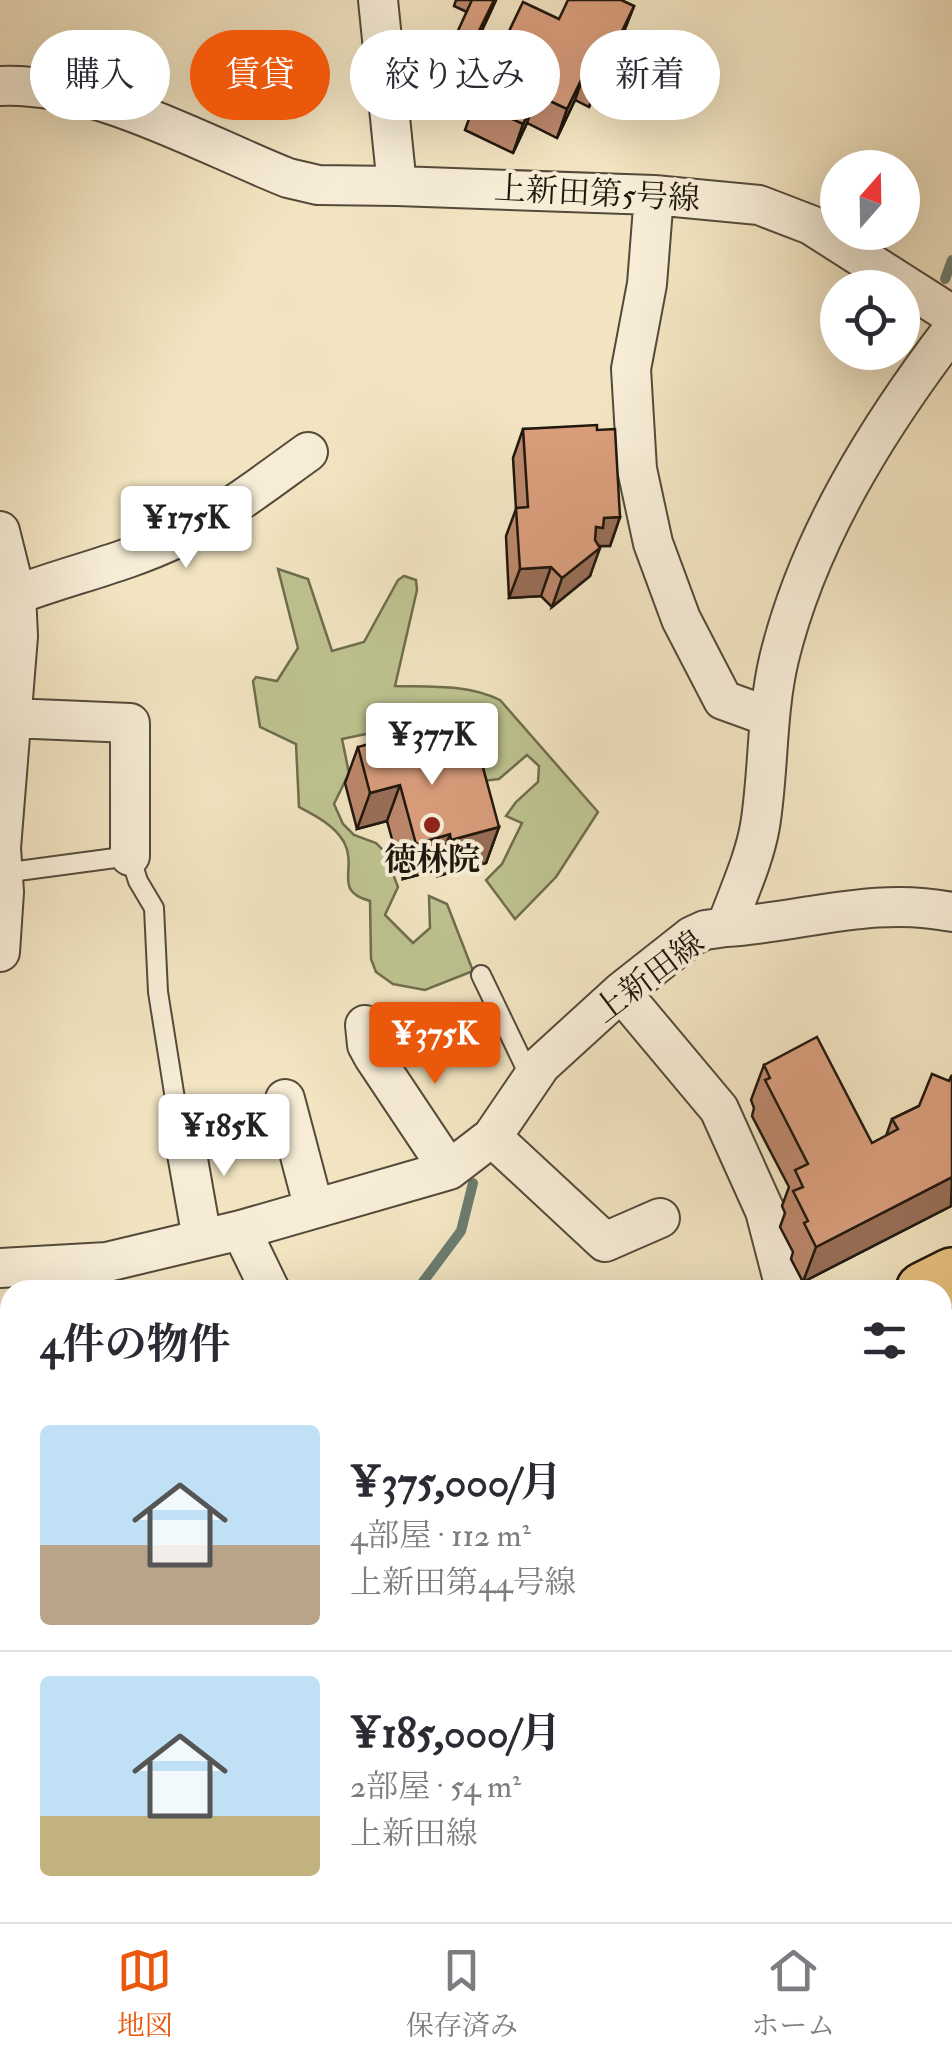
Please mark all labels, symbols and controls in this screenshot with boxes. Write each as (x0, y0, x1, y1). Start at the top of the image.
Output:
chip: 購入 (30, 30, 170, 120)
chip: 賃貸 (190, 30, 330, 120)
chip: 絞り込み (350, 30, 560, 120)
chip: 新着 (580, 30, 720, 120)
north arrow (820, 150, 920, 250)
map controls (820, 150, 920, 370)
street label: 上新田第5号線 (493, 169, 701, 219)
button: locate (820, 270, 920, 370)
pin: ¥175K (116, 486, 256, 571)
text: ¥175K (143, 498, 229, 538)
pin: ¥377K (362, 703, 502, 788)
text: ¥377K (388, 715, 476, 755)
marker: 徳林院 (421, 814, 443, 836)
place label: 徳林院 (384, 840, 480, 880)
street label: 上新田線 (586, 923, 712, 1031)
pin: ¥375K (365, 1002, 505, 1087)
text: ¥375K (391, 1014, 479, 1054)
pin: ¥185K (154, 1094, 294, 1179)
text: ¥185K (181, 1106, 267, 1146)
icon: filters (857, 1313, 912, 1368)
text: 4件の物件 (40, 1319, 231, 1371)
text: ¥375,000/月 (350, 1457, 562, 1509)
icon: home (120, 1465, 240, 1585)
text: 4部屋 · 112 m² (350, 1516, 531, 1556)
text: 上新田第44号線 (350, 1563, 577, 1603)
text: ¥185,000/月 (350, 1708, 562, 1760)
icon: home (120, 1716, 240, 1836)
text: 2部屋 · 54 m² (350, 1767, 521, 1807)
text: 上新田線 (350, 1814, 478, 1854)
tab: 地図 (117, 1943, 173, 2044)
tab: 保存済み (406, 1943, 518, 2044)
tab: ホーム (751, 1943, 835, 2044)

